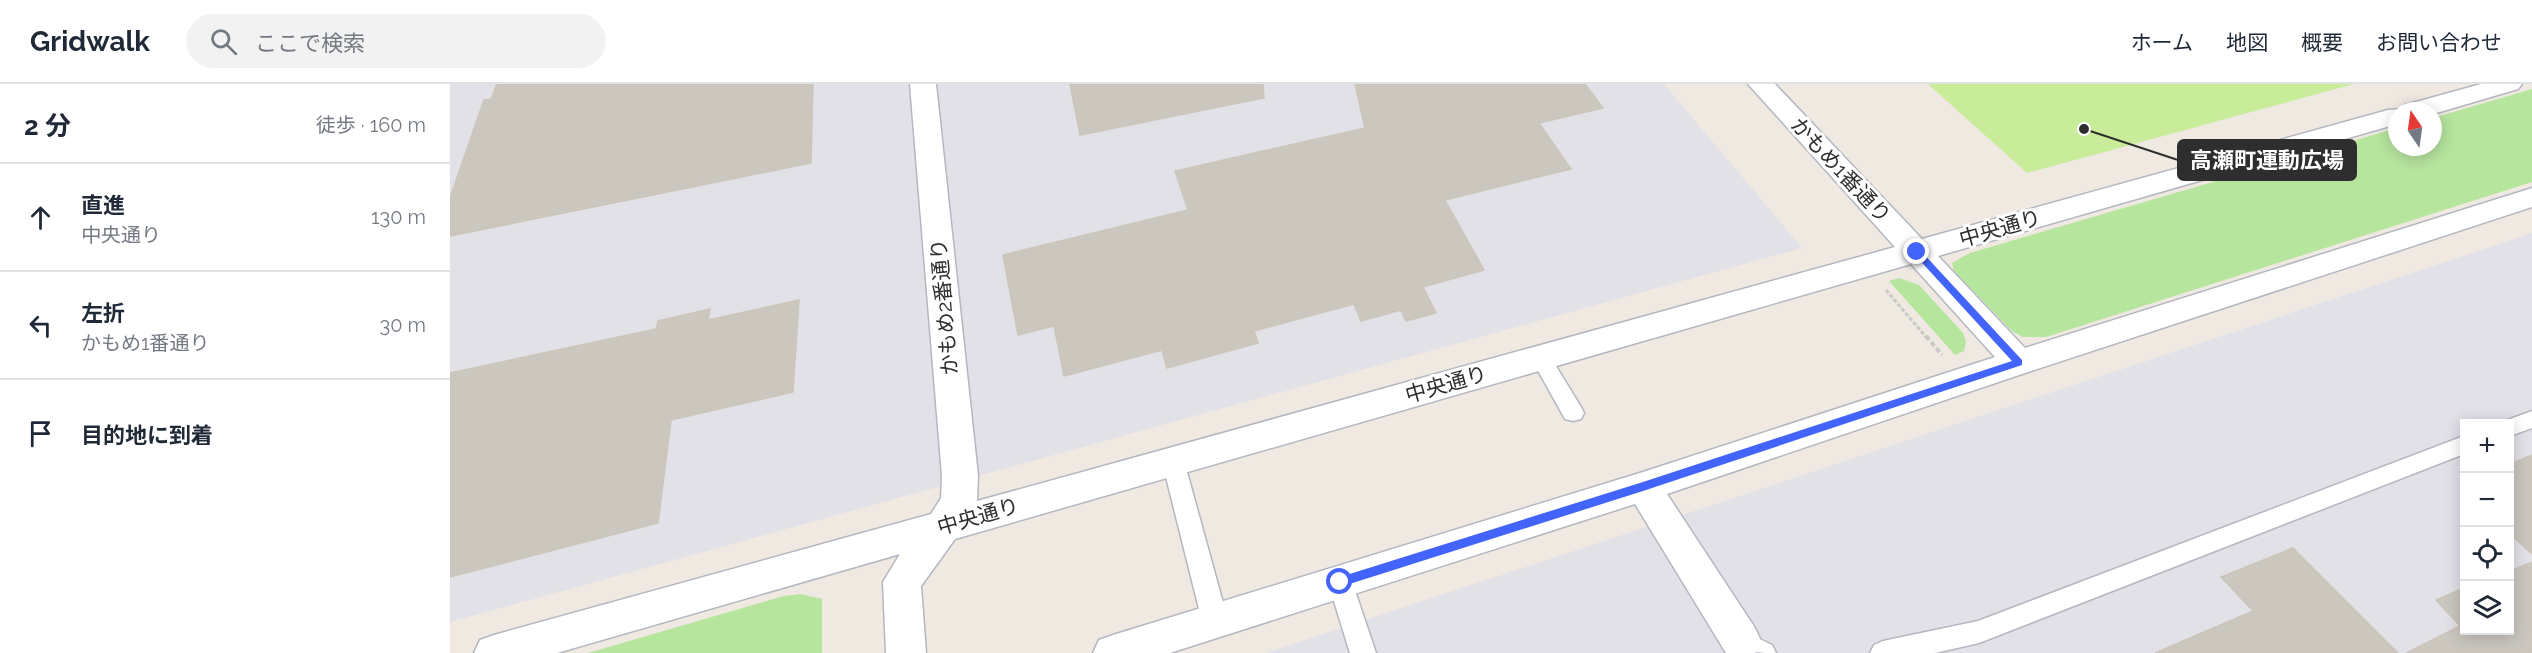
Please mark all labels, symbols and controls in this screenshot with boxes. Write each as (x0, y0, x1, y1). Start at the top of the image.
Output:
search box (186, 14, 606, 68)
text: Gridwalk (30, 25, 150, 58)
icon: search (207, 25, 240, 58)
text: ここで検索 (255, 30, 365, 56)
text: ホーム (2131, 30, 2193, 55)
text: 地図 (2226, 30, 2268, 55)
text: 概要 (2301, 30, 2343, 55)
text: お問い合わせ (2376, 30, 2502, 55)
north arrow (2388, 102, 2442, 156)
text: 2 分 (24, 111, 71, 141)
street label: かもめ1番通り (1786, 112, 1896, 228)
text: 徒歩 · 160 m (316, 113, 426, 137)
callout: 高瀬町運動広場 (2178, 140, 2356, 180)
text: 高瀬町運動広場 (2190, 147, 2344, 173)
text: 直進 (81, 192, 125, 218)
icon: ahead (24, 201, 57, 234)
street label: 中央通り (1956, 204, 2044, 252)
text: 130 m (371, 205, 426, 229)
text: 中央通り (81, 223, 161, 247)
street label: かもめ2番通り (926, 238, 962, 376)
route end (1903, 238, 1929, 264)
text: 左折 (81, 300, 125, 326)
icon: left (24, 309, 57, 342)
text: 30 m (380, 313, 426, 337)
text: かもめ1番通り (81, 331, 210, 355)
street label: 中央通り (1402, 360, 1490, 408)
icon: arrive (24, 417, 57, 450)
map controls (2460, 419, 2514, 635)
button: + (2460, 419, 2514, 473)
text: 目的地に到着 (81, 422, 213, 448)
button: − (2460, 473, 2514, 527)
street label: 中央通り (934, 492, 1022, 540)
button: locate (2460, 527, 2514, 581)
route start (1326, 568, 1352, 594)
button: layers (2460, 581, 2514, 635)

